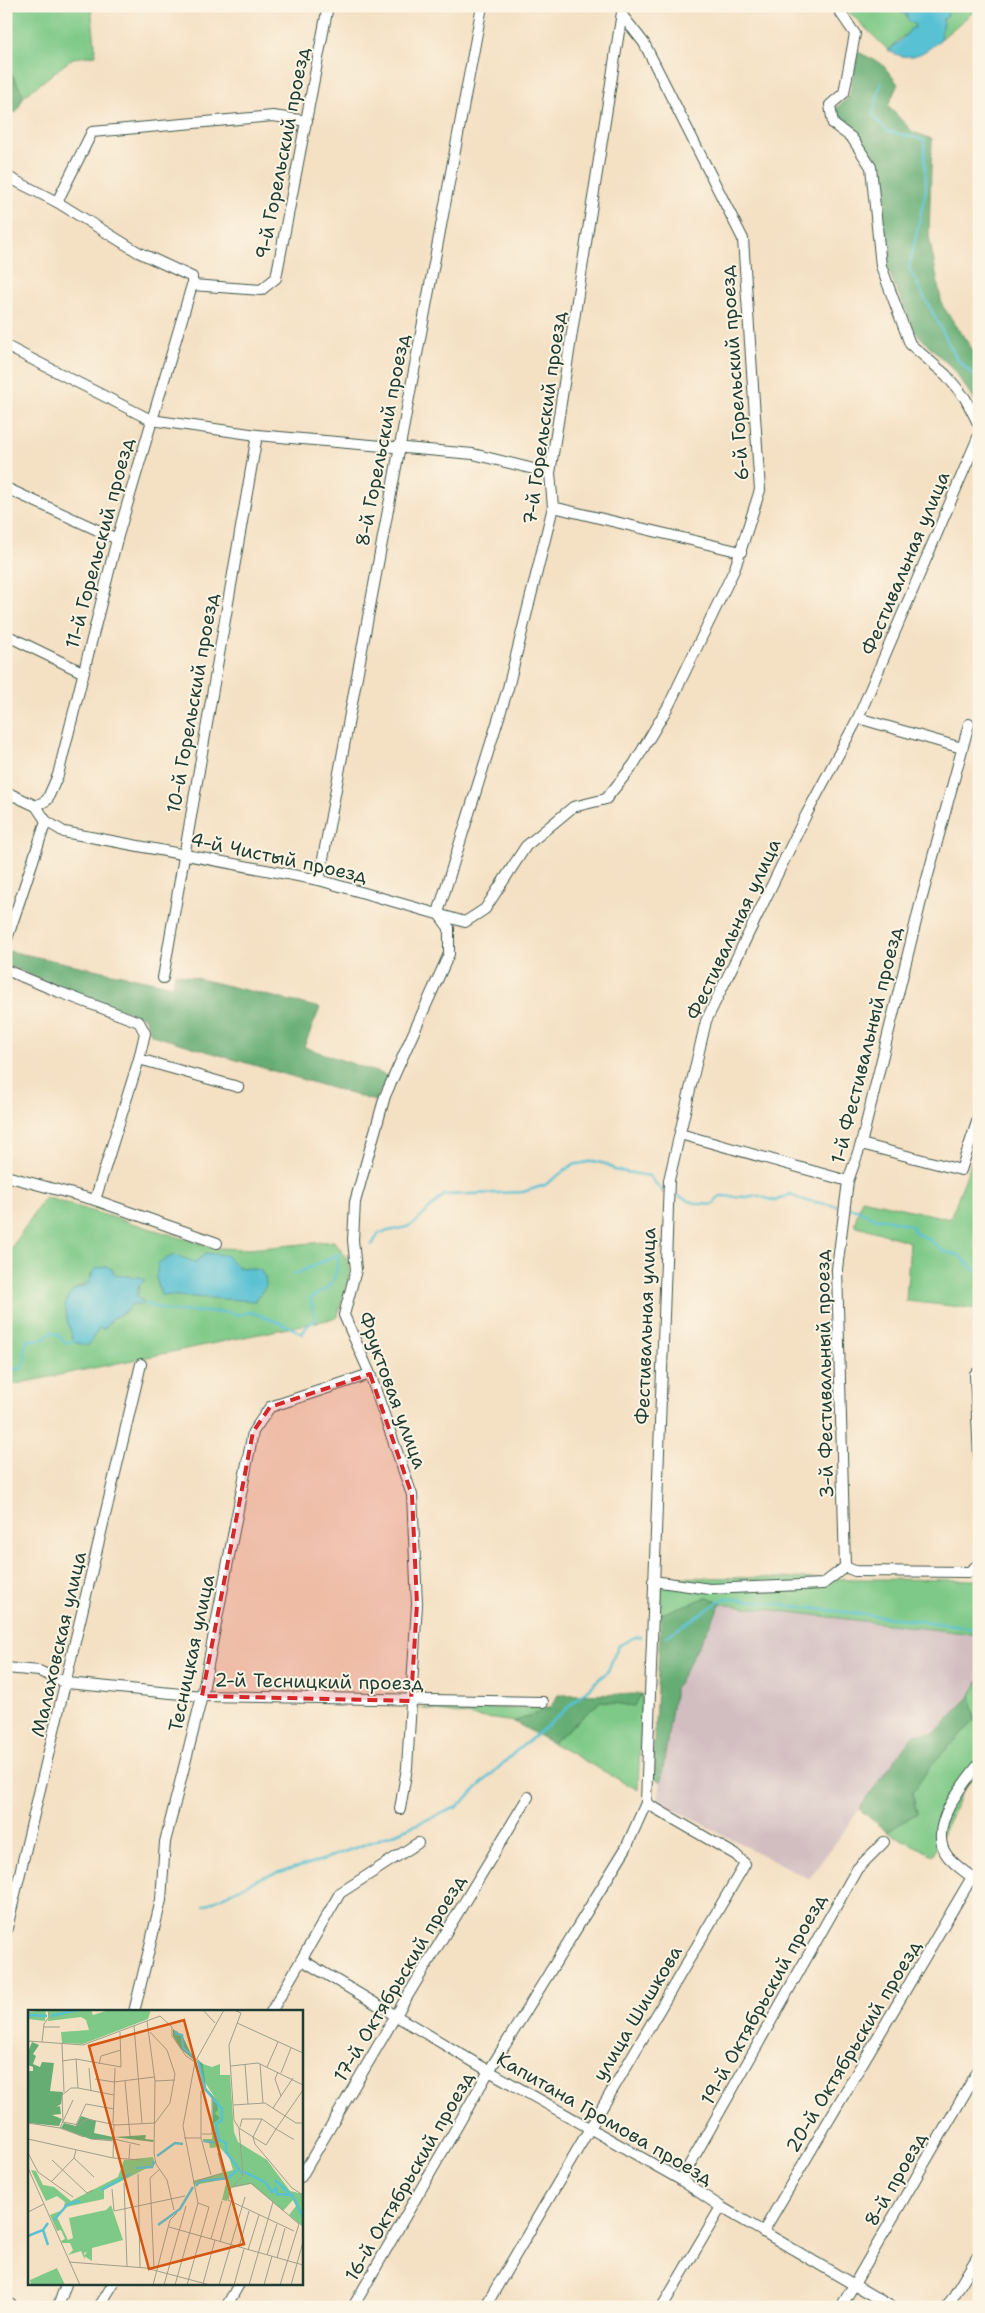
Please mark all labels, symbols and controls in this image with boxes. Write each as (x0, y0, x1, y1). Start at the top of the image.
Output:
street label: 9-й Горельский проезд (250, 45, 315, 261)
street label: 6-й Горельский проезд (715, 264, 754, 481)
street label: 7-й Горельский проезд (517, 310, 572, 526)
street label: 8-й Горельский проезд (350, 332, 415, 548)
street label: 11-й Горельский проезд (59, 435, 140, 651)
street label: Фестивальная улица (855, 467, 956, 659)
street label: 10-й Горельский проезд (161, 591, 224, 815)
street label: 4-й Чистый проезд (188, 827, 370, 888)
street label: Фестивальная улица (680, 834, 787, 1024)
street label: 1-й Фестивальный проезд (825, 924, 908, 1166)
street label: Фестивальная улица (630, 1227, 661, 1425)
street label: 3-й Фестивальный проезд (810, 1249, 839, 1499)
street label: Фруктовая улица (353, 1308, 433, 1472)
street label: Малаховская улица (25, 1549, 92, 1739)
street label: Тесницкая улица (163, 1572, 220, 1734)
street label: 2-й Тесницкий проезд (214, 1667, 424, 1696)
street label: 17-й Октябрьский проезд (328, 1870, 471, 2086)
street label: 19-й Октябрьский проезд (695, 1889, 832, 2109)
street label: 20-й Октябрьский проезд (780, 1935, 927, 2157)
street label: улица Шишкова (587, 1941, 688, 2086)
inset map (28, 2010, 302, 2286)
street label: Капитана Громова проезд (492, 2046, 717, 2191)
street label: 16-й Октябрьский проезд (339, 2067, 480, 2286)
street label: 8-й проезд (858, 2128, 932, 2231)

